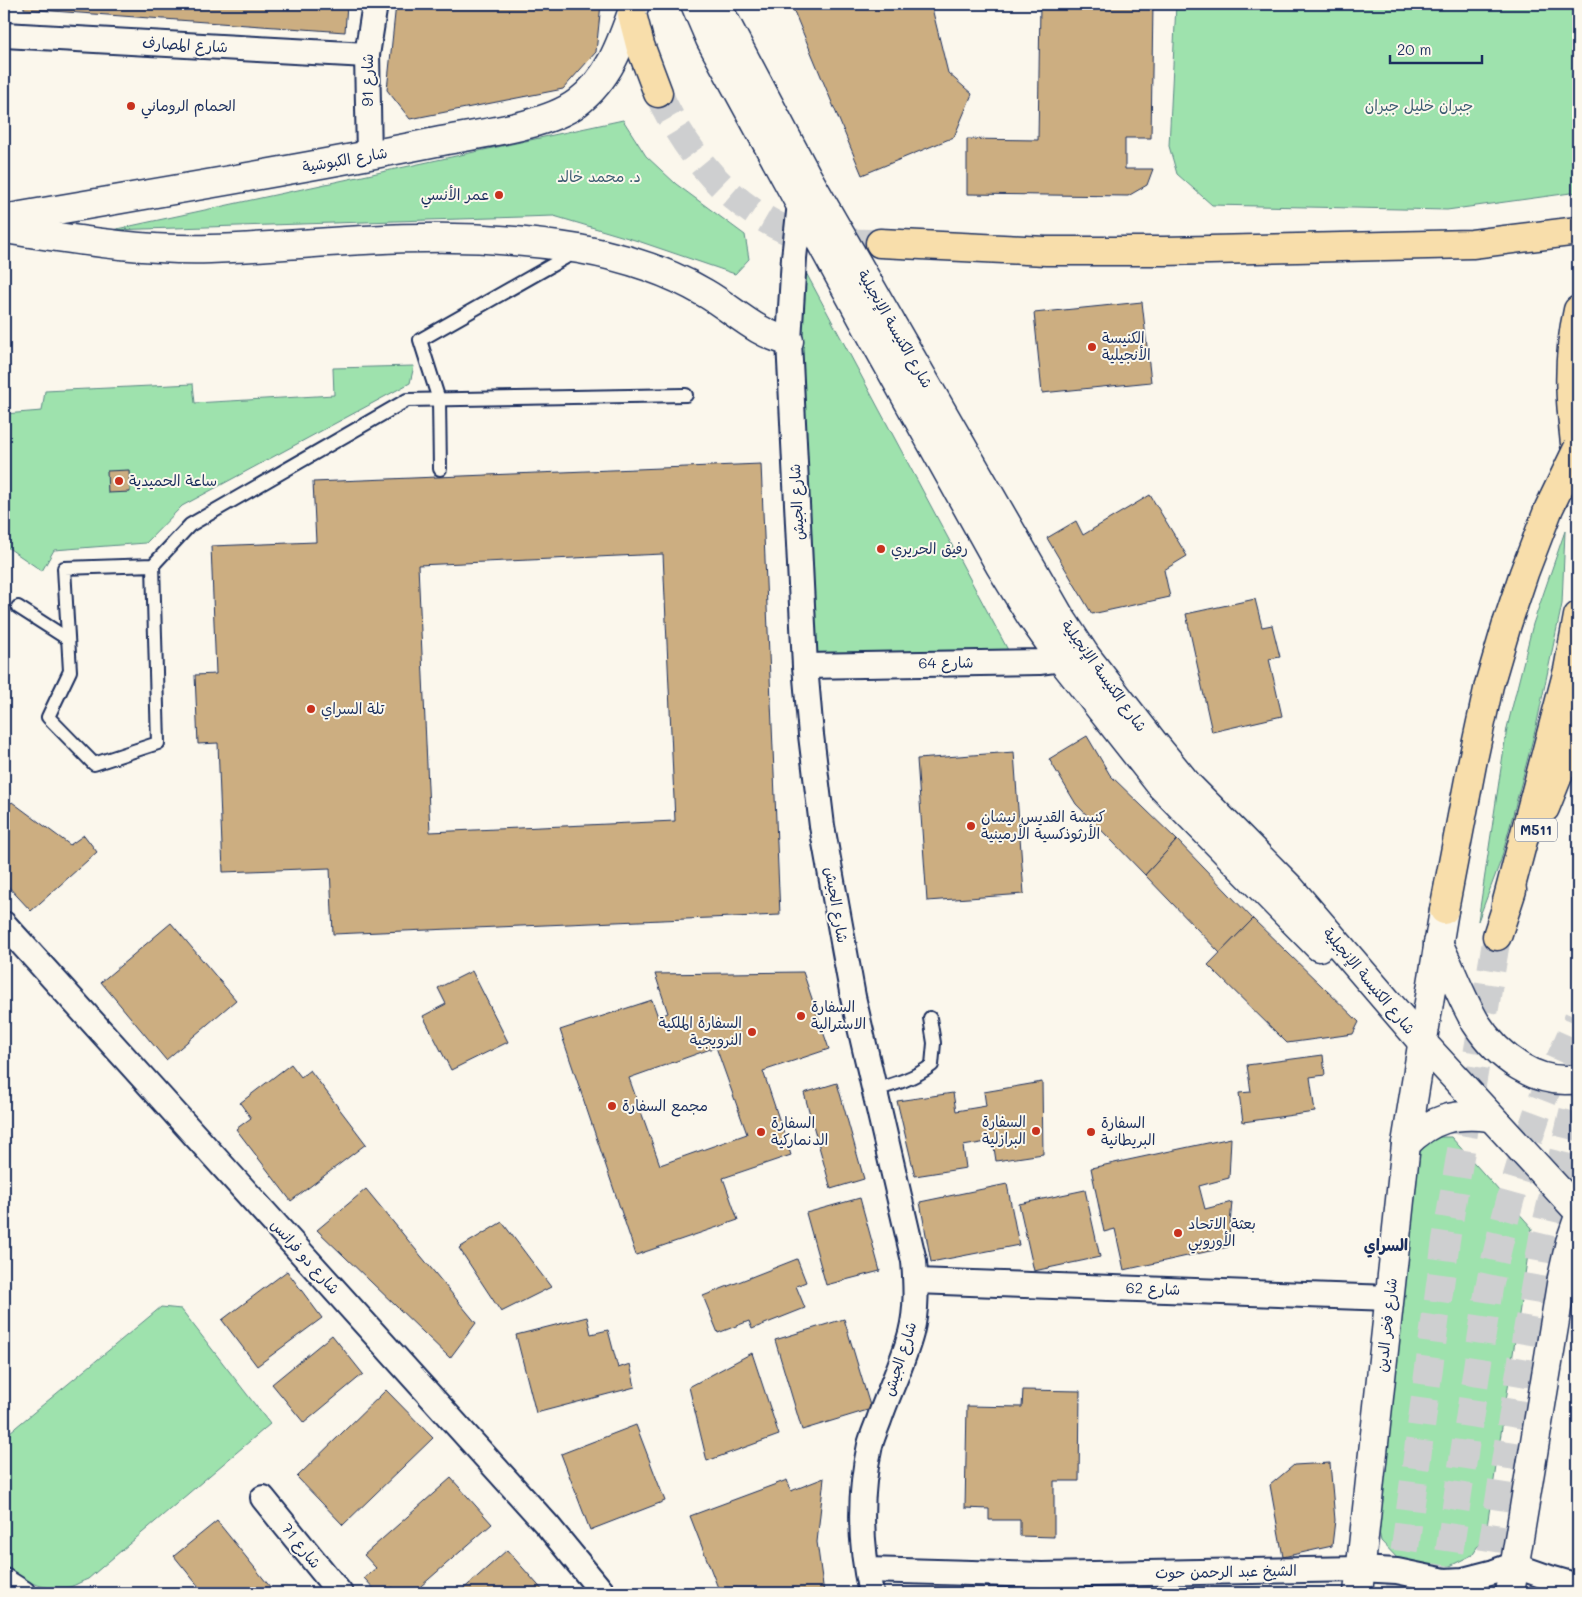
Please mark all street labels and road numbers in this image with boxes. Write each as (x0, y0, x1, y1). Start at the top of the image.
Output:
street label: شارع المصارف (142, 32, 228, 57)
street label: شارع 91 (357, 54, 378, 106)
street label: شارع الكبوشية (301, 142, 389, 177)
street label: شارع الكنيسة الإنجيلية (853, 266, 938, 392)
street label: شارع الجيش (784, 463, 809, 541)
street label: شارع الكنيسة الإنجيلية (1057, 616, 1152, 736)
street label: شارع 64 (918, 652, 974, 673)
road number: M511 (1515, 818, 1557, 842)
street label: شارع الجيش (819, 865, 853, 945)
street label: شارع الكنيسة الإنجيلية (1318, 923, 1420, 1039)
street label: شارع دو فرانس (266, 1215, 345, 1299)
street label: شارع 62 (1125, 1277, 1181, 1300)
street label: شارع فخر الدين (1371, 1277, 1402, 1373)
street label: شارع الجيش (878, 1319, 921, 1399)
street label: شارع 71 (277, 1519, 326, 1573)
street label: الشيخ عبد الرحمن حوت (1155, 1560, 1297, 1583)

